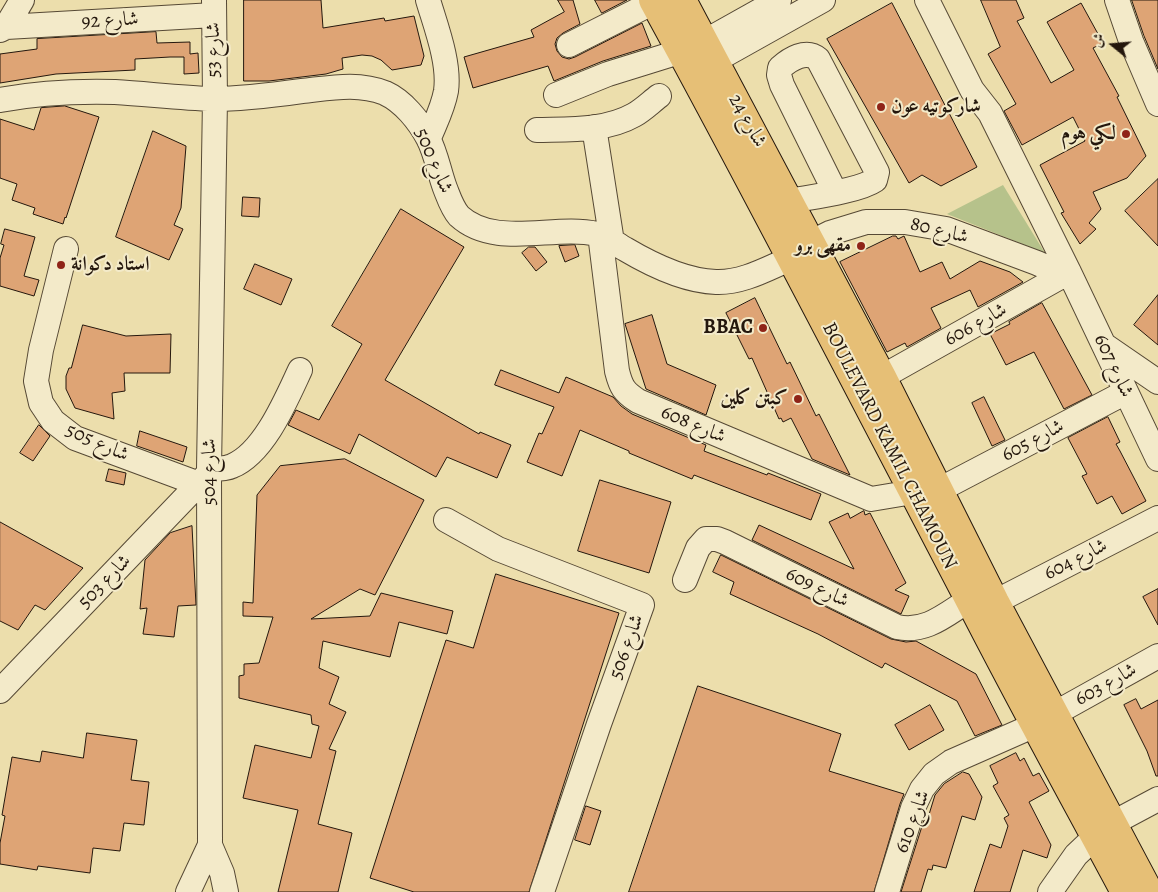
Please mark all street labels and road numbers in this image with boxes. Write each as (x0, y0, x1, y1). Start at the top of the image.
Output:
street label: شارع 92 (81, 8, 139, 34)
street label: شارع 53 (202, 22, 226, 78)
street label: شارع 24 (723, 90, 771, 152)
street label: شارع 500 (409, 125, 457, 197)
street label: شارع 80 (907, 212, 971, 250)
street label: شارع 606 (941, 298, 1011, 352)
street label: BOULEVARD KAMIL CHAMOUN (816, 318, 962, 574)
street label: شارع 607 (1088, 331, 1138, 401)
street label: شارع 608 (657, 401, 729, 449)
street label: شارع 605 (998, 415, 1068, 467)
street label: شارع 505 (62, 419, 132, 467)
street label: شارع 504 (198, 439, 222, 505)
street label: شارع 604 (1040, 534, 1112, 586)
street label: شارع 503 (73, 550, 137, 614)
street label: شارع 609 (781, 562, 853, 614)
street label: شارع 506 (604, 611, 650, 683)
street label: شارع 603 (1071, 658, 1141, 712)
street label: شارع 610 (890, 787, 936, 857)

